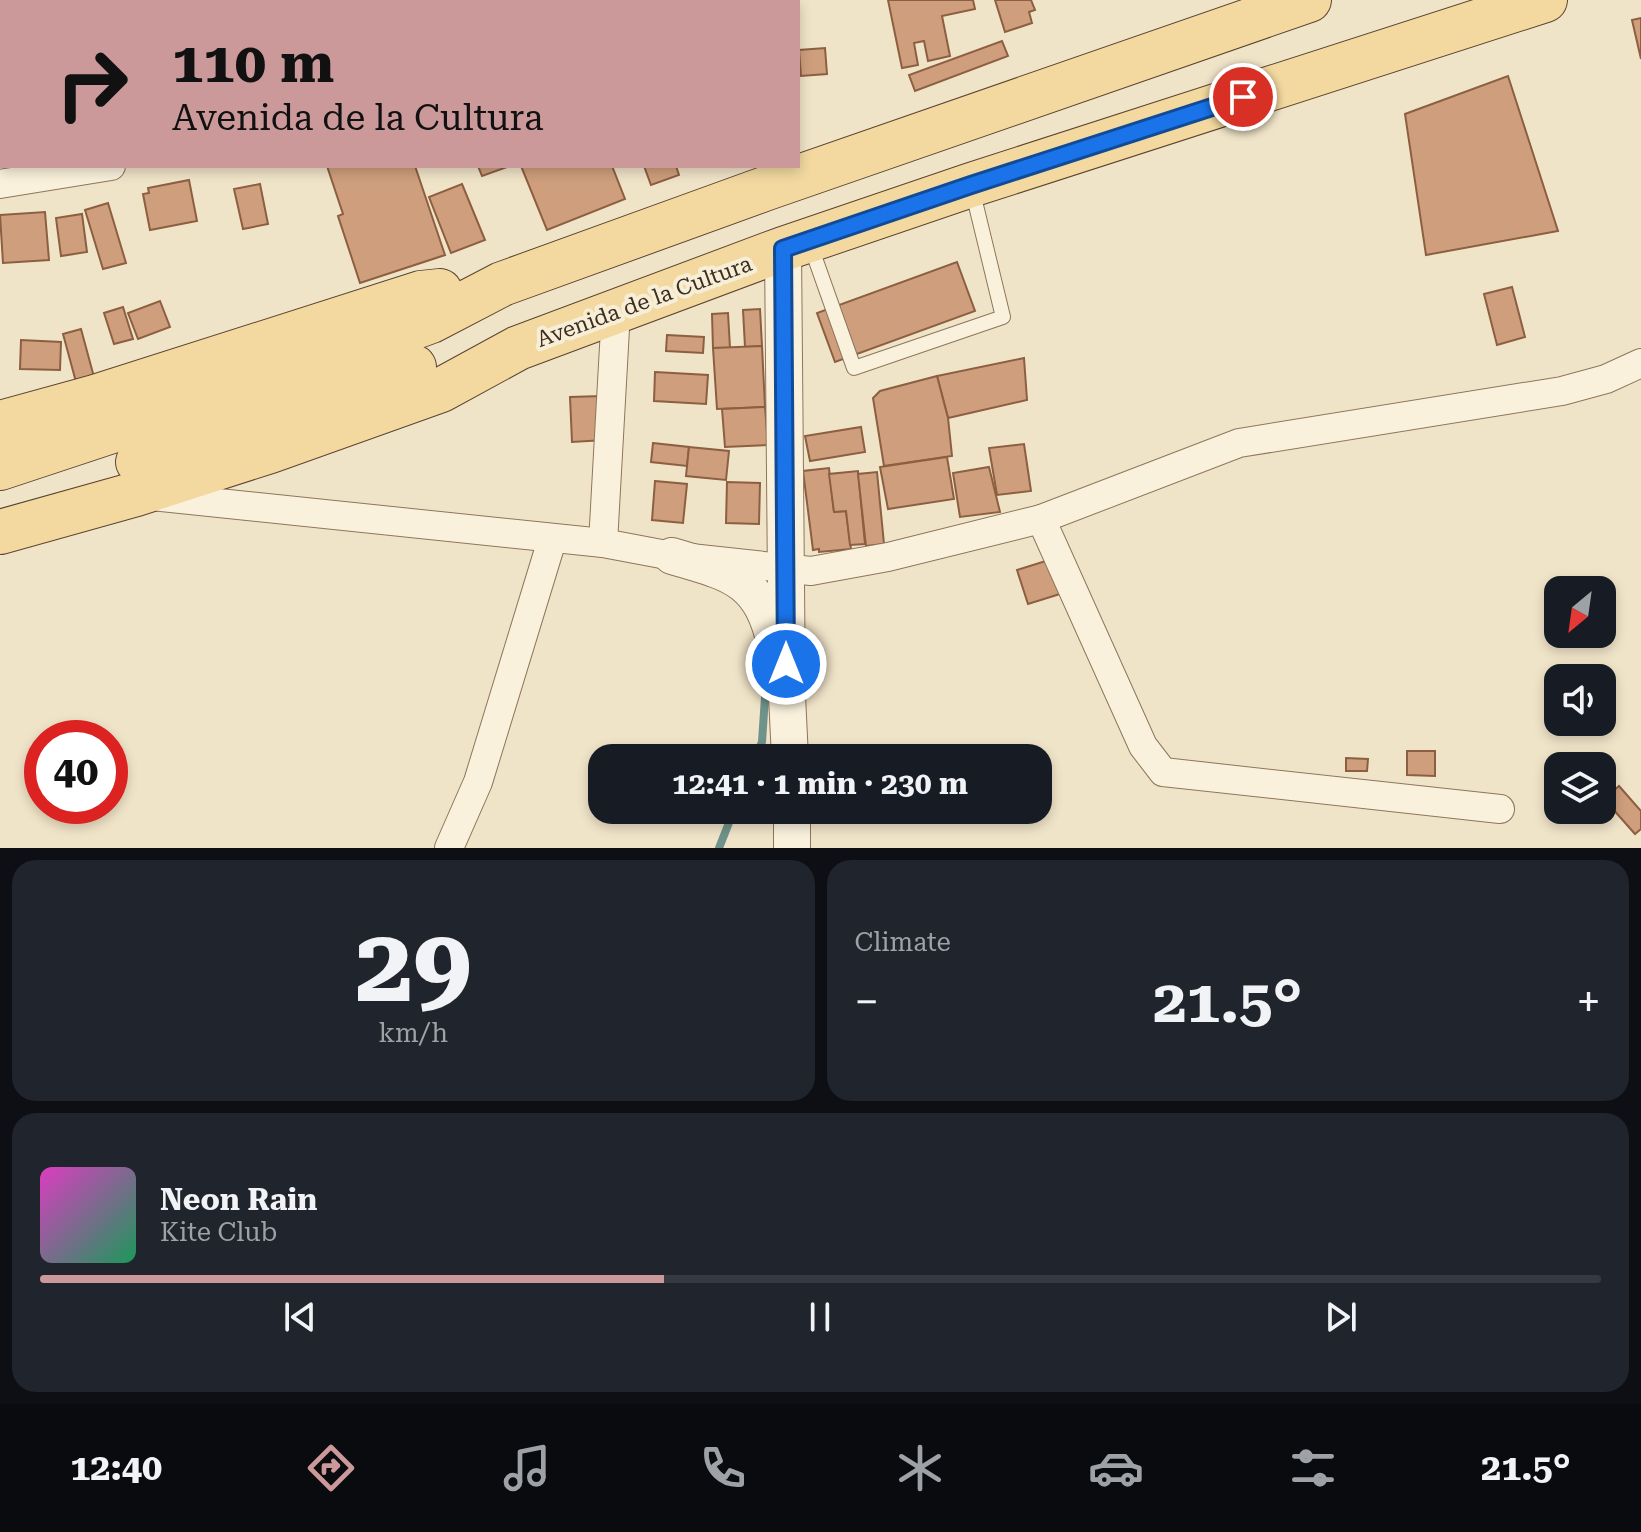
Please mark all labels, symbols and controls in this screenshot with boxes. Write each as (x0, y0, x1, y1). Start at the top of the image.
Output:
text: 110 m (172, 30, 334, 96)
icon: right (40, 32, 144, 136)
pin (1209, 63, 1277, 131)
icon: arrive (1221, 75, 1265, 119)
text: Avenida de la Cultura (172, 97, 543, 139)
street label: Avenida de la Cultura (533, 251, 755, 352)
north arrow (1544, 576, 1616, 648)
map controls (1544, 576, 1616, 824)
position arrow (744, 622, 828, 706)
button: sound (1544, 664, 1616, 736)
speed limit sign: 40 (24, 720, 128, 824)
button: layers (1544, 752, 1616, 824)
text: 12:41 · 1 min · 230 m (672, 766, 968, 801)
text: 29 (355, 905, 471, 1026)
text: Climate (855, 927, 951, 957)
text: 21.5° (1153, 966, 1303, 1037)
text: − (855, 976, 879, 1028)
text: + (1576, 976, 1601, 1028)
text: km/h (378, 1018, 448, 1048)
text: Neon Rain (160, 1182, 317, 1217)
text: Kite Club (160, 1217, 277, 1247)
icon: previous (278, 1295, 322, 1339)
icon: pause (798, 1295, 842, 1339)
icon: next (1319, 1295, 1363, 1339)
icon: directions (303, 1440, 359, 1496)
icon: music (499, 1440, 555, 1496)
icon: phone (695, 1440, 751, 1496)
icon: climate (892, 1440, 948, 1496)
icon: car (1088, 1440, 1144, 1496)
icon: filters (1285, 1440, 1341, 1496)
text: 12:40 (70, 1447, 162, 1489)
text: 21.5° (1481, 1447, 1571, 1489)

